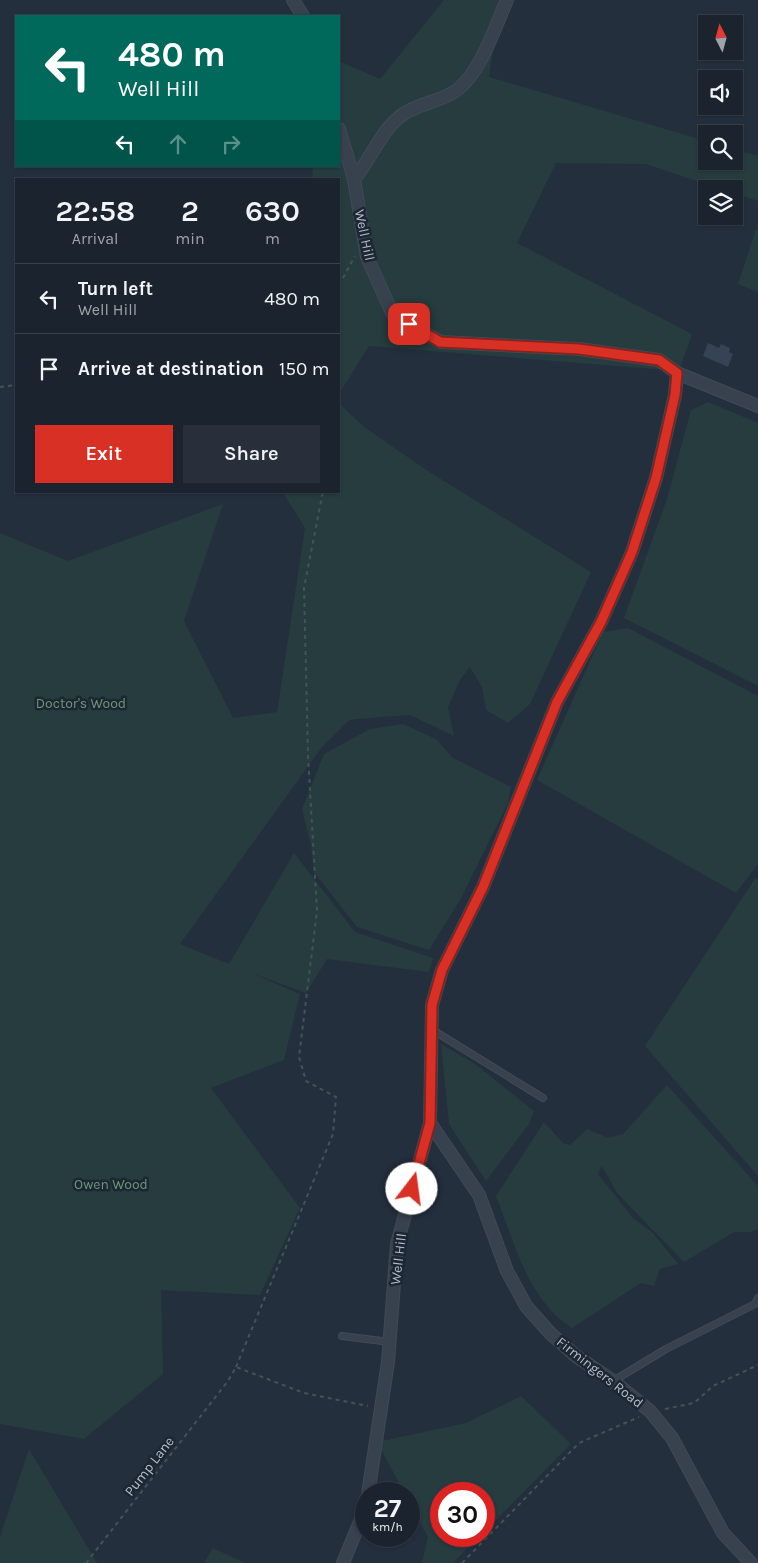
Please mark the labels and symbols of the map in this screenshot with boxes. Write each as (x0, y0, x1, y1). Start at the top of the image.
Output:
north arrow (698, 15, 742, 60)
street label: Well Hill (351, 208, 378, 262)
pin (388, 303, 430, 345)
park label: Doctor's Wood (36, 695, 126, 712)
position arrow (385, 1162, 437, 1214)
park label: Owen Wood (74, 1176, 148, 1193)
street label: Well Hill (387, 1232, 410, 1286)
street label: Firmingers Road (553, 1333, 646, 1412)
street label: Pump Lane (121, 1433, 178, 1499)
speed limit sign: 30 (430, 1482, 495, 1547)

